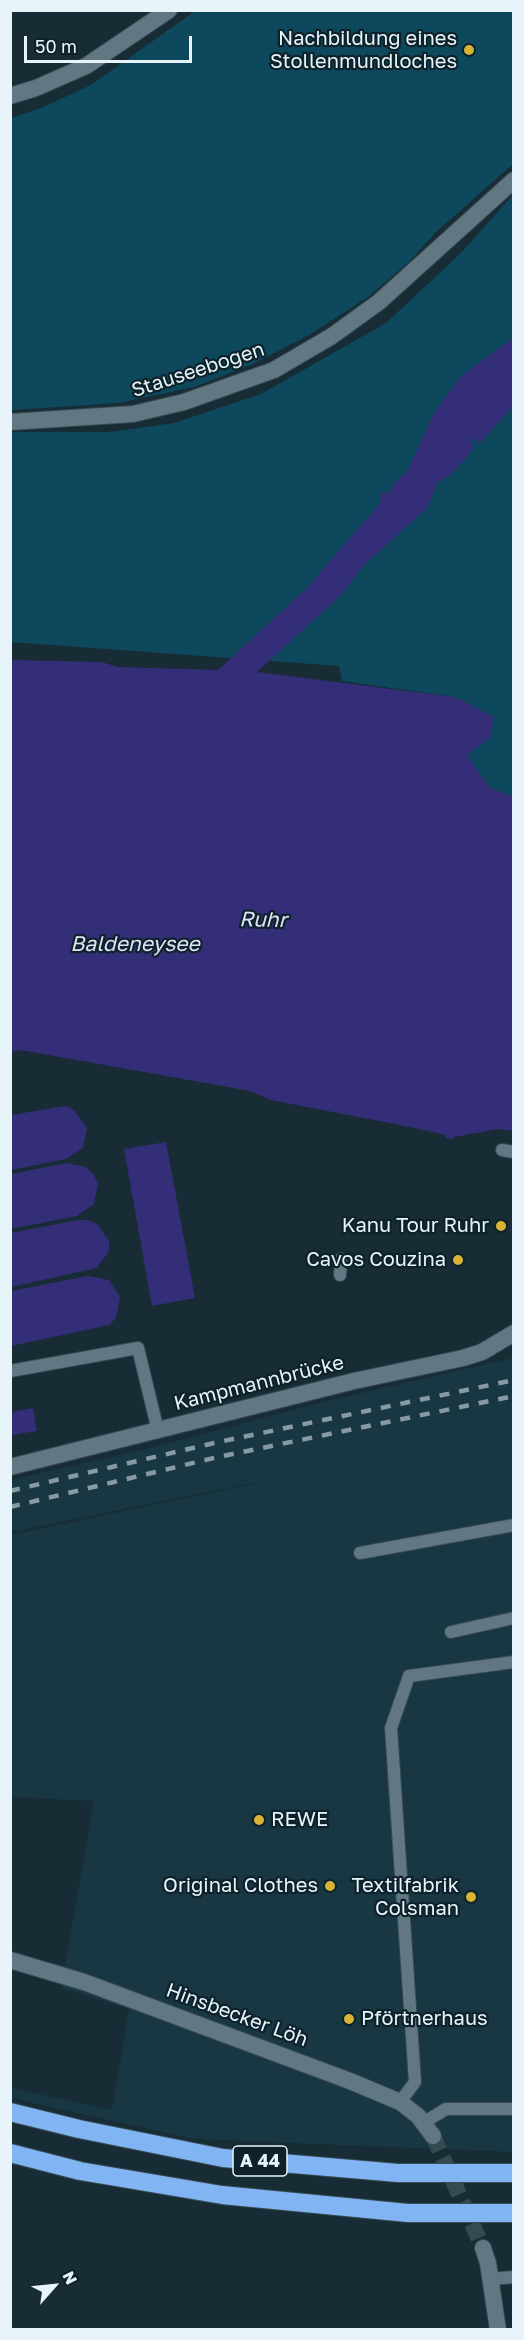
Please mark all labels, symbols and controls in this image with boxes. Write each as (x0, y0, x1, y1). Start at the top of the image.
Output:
scale bar (27, 24, 195, 62)
place label: Nachbildung eines Stollenmundloches (270, 27, 457, 74)
text: 50 m (35, 35, 77, 57)
marker: Nachbildung eines Stollenmundloches (462, 43, 476, 57)
street label: Stauseebogen (129, 337, 267, 403)
water label: Ruhr (239, 907, 287, 933)
water label: Baldeneysee (70, 931, 200, 957)
place label: Kanu Tour Ruhr (342, 1214, 489, 1238)
marker: Kanu Tour Ruhr (494, 1219, 508, 1233)
place label: Cavos Couzina (306, 1248, 446, 1272)
marker: Cavos Couzina (451, 1253, 465, 1267)
street label: Kampmannbrücke (172, 1350, 346, 1416)
place label: REWE (271, 1808, 328, 1832)
marker: REWE (252, 1813, 266, 1827)
place label: Original Clothes (163, 1874, 318, 1898)
place label: Textilfabrik Colsman (351, 1874, 459, 1921)
marker: Original Clothes (323, 1879, 337, 1893)
marker: Textilfabrik Colsman (464, 1890, 478, 1904)
street label: Hinsbecker Löh (163, 1978, 311, 2052)
place label: Pförtnerhaus (361, 2007, 488, 2031)
marker: Pförtnerhaus (342, 2012, 356, 2026)
road number: A 44 (233, 2146, 287, 2176)
north arrow (24, 2256, 84, 2316)
text: N (58, 2268, 82, 2288)

